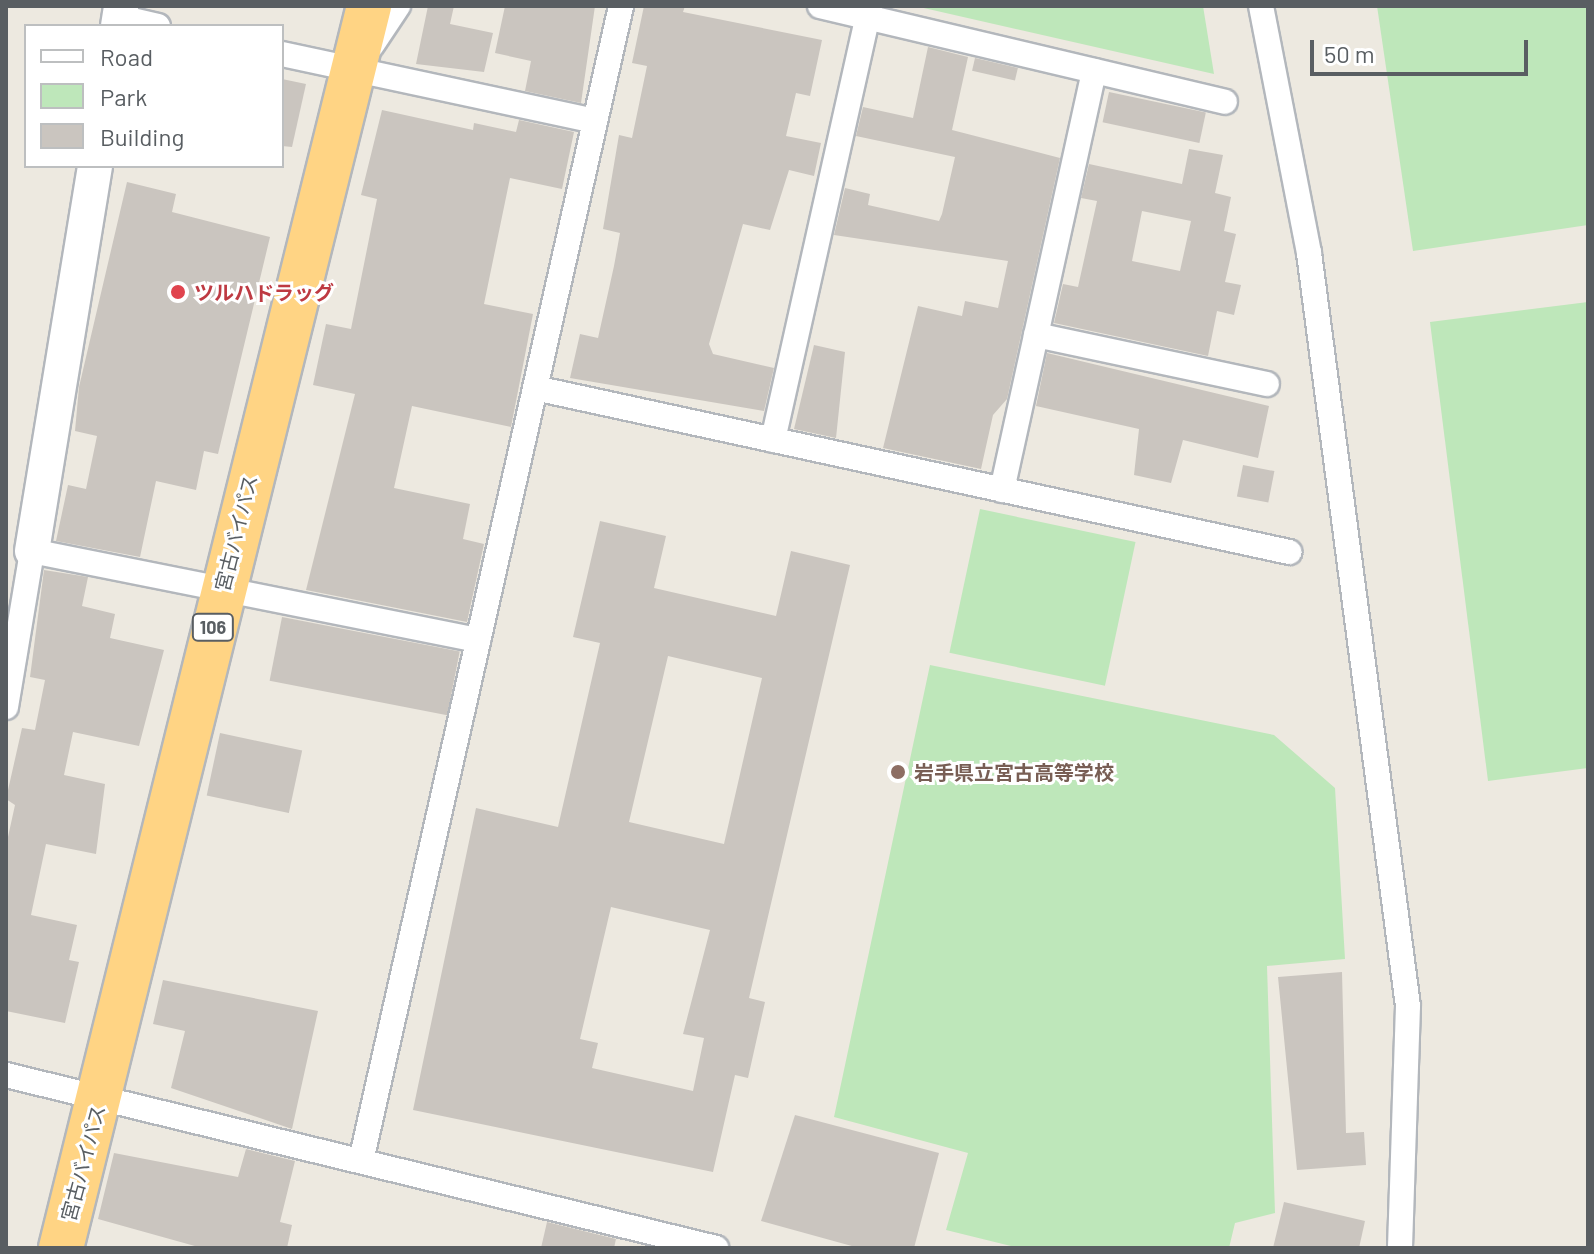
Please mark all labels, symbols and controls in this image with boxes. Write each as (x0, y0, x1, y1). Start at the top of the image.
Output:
legend (24, 24, 284, 168)
scale bar (1314, 24, 1532, 74)
text: 50 m (1324, 39, 1375, 68)
text: Road (100, 42, 153, 71)
text: Park (100, 82, 147, 111)
text: Building (100, 122, 184, 151)
place label: ツルハドラッグ (194, 280, 334, 304)
marker: ツルハドラッグ (169, 283, 187, 301)
street label: 宮古バイパス (210, 472, 262, 594)
road number: 106 (191, 613, 235, 641)
place label: 岩手県立宮古高等学校 (914, 760, 1114, 784)
marker: 岩手県立宮古高等学校 (889, 763, 907, 781)
street label: 宮古バイパス (56, 1102, 110, 1224)

